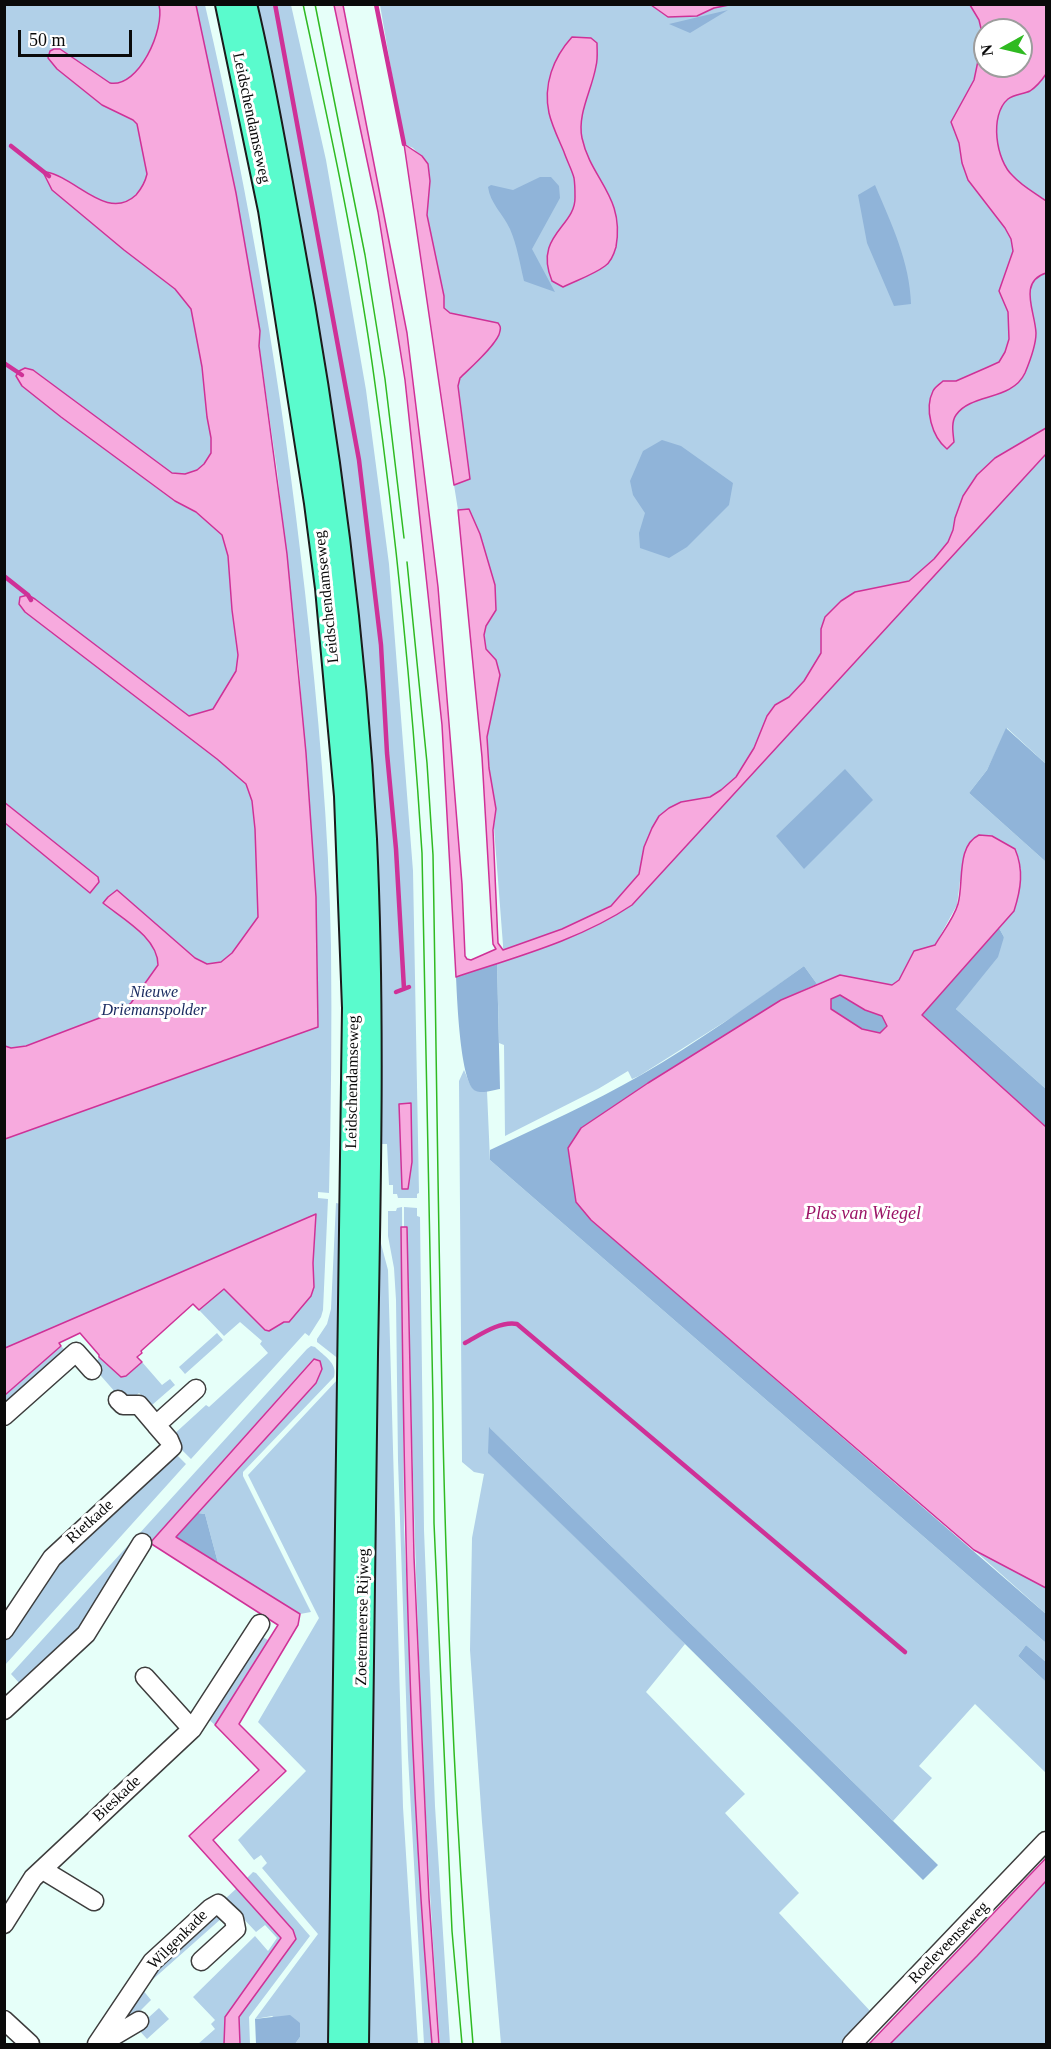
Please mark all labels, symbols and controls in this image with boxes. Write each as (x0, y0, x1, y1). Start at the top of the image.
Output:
scale bar (21, 18, 135, 56)
north arrow (973, 18, 1033, 78)
text: 50 m (29, 30, 66, 50)
text: N (977, 43, 996, 57)
street label: Leidschendamseweg (228, 51, 274, 185)
street label: Leidschendamseweg (310, 530, 344, 664)
park label: Nieuwe Driemanspolder (102, 983, 206, 1021)
street label: Leidschendamseweg (342, 1015, 364, 1149)
water label: Plas van Wiegel (805, 1203, 921, 1225)
street label: Rietkade (62, 1496, 118, 1548)
street label: Zoetermeerse Rijweg (352, 1548, 374, 1686)
street label: Bieskade (89, 1772, 145, 1826)
street label: Roeleveenseweg (905, 1898, 993, 1988)
street label: Wilgenkade (144, 1906, 212, 1974)

